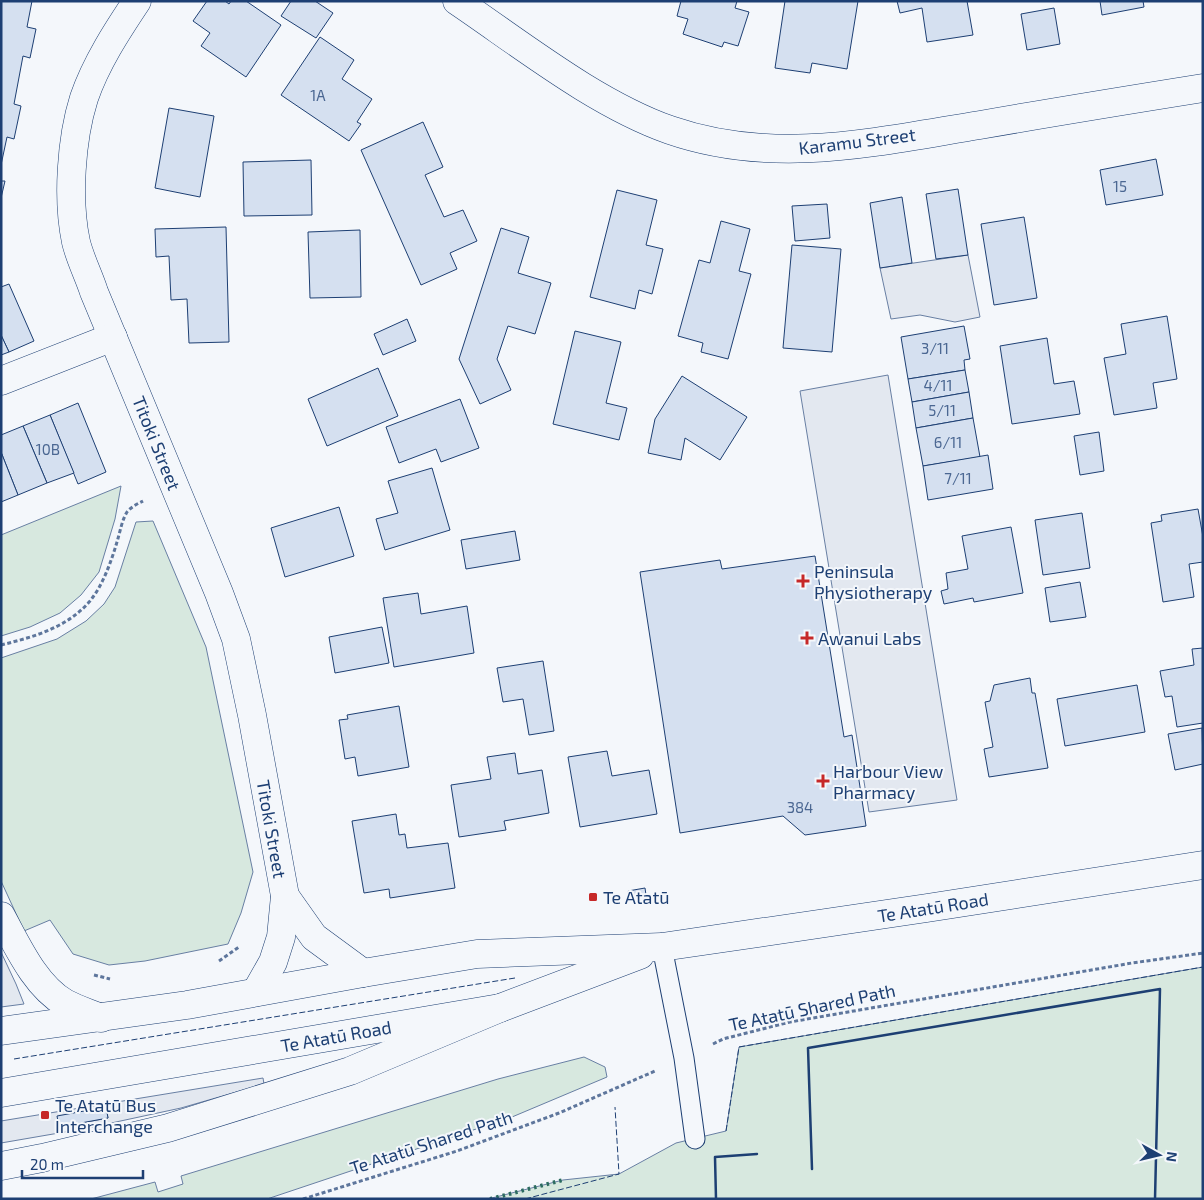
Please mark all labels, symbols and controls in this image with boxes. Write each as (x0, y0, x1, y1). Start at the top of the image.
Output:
house number: 1A (310, 86, 326, 104)
street label: Karamu Street (797, 123, 917, 159)
house number: 15 (1113, 177, 1127, 195)
house number: 3/11 (921, 339, 949, 357)
house number: 4/11 (924, 376, 952, 394)
street label: Titoki Street (128, 393, 186, 493)
house number: 5/11 (928, 401, 956, 419)
house number: 6/11 (934, 433, 962, 451)
house number: 10B (36, 440, 60, 458)
house number: 7/11 (944, 469, 972, 487)
place label: Peninsula Physiotherapy (814, 560, 933, 603)
marker: Peninsula Physiotherapy (796, 574, 810, 588)
place label: Awanui Labs (818, 627, 921, 649)
marker: Awanui Labs (800, 631, 814, 645)
place label: Harbour View Pharmacy (833, 760, 943, 803)
marker: Harbour View Pharmacy (817, 775, 829, 787)
street label: Titoki Street (253, 778, 292, 880)
house number: 384 (787, 798, 813, 816)
place label: Te Atatū (603, 886, 670, 908)
street label: Te Atatū Road (876, 887, 990, 927)
marker: Te Atatū (587, 891, 599, 903)
street label: Te Atatū Shared Path (727, 979, 897, 1035)
street label: Te Atatū Road (279, 1015, 393, 1057)
place label: Te Atatū Bus Interchange (55, 1094, 156, 1137)
street label: Te Atatū Shared Path (347, 1105, 515, 1179)
marker: Te Atatū Bus Interchange (39, 1109, 51, 1121)
north arrow (1134, 1130, 1184, 1180)
scale bar (22, 1148, 144, 1180)
text: N (1163, 1151, 1181, 1163)
text: 20 m (30, 1155, 64, 1173)

